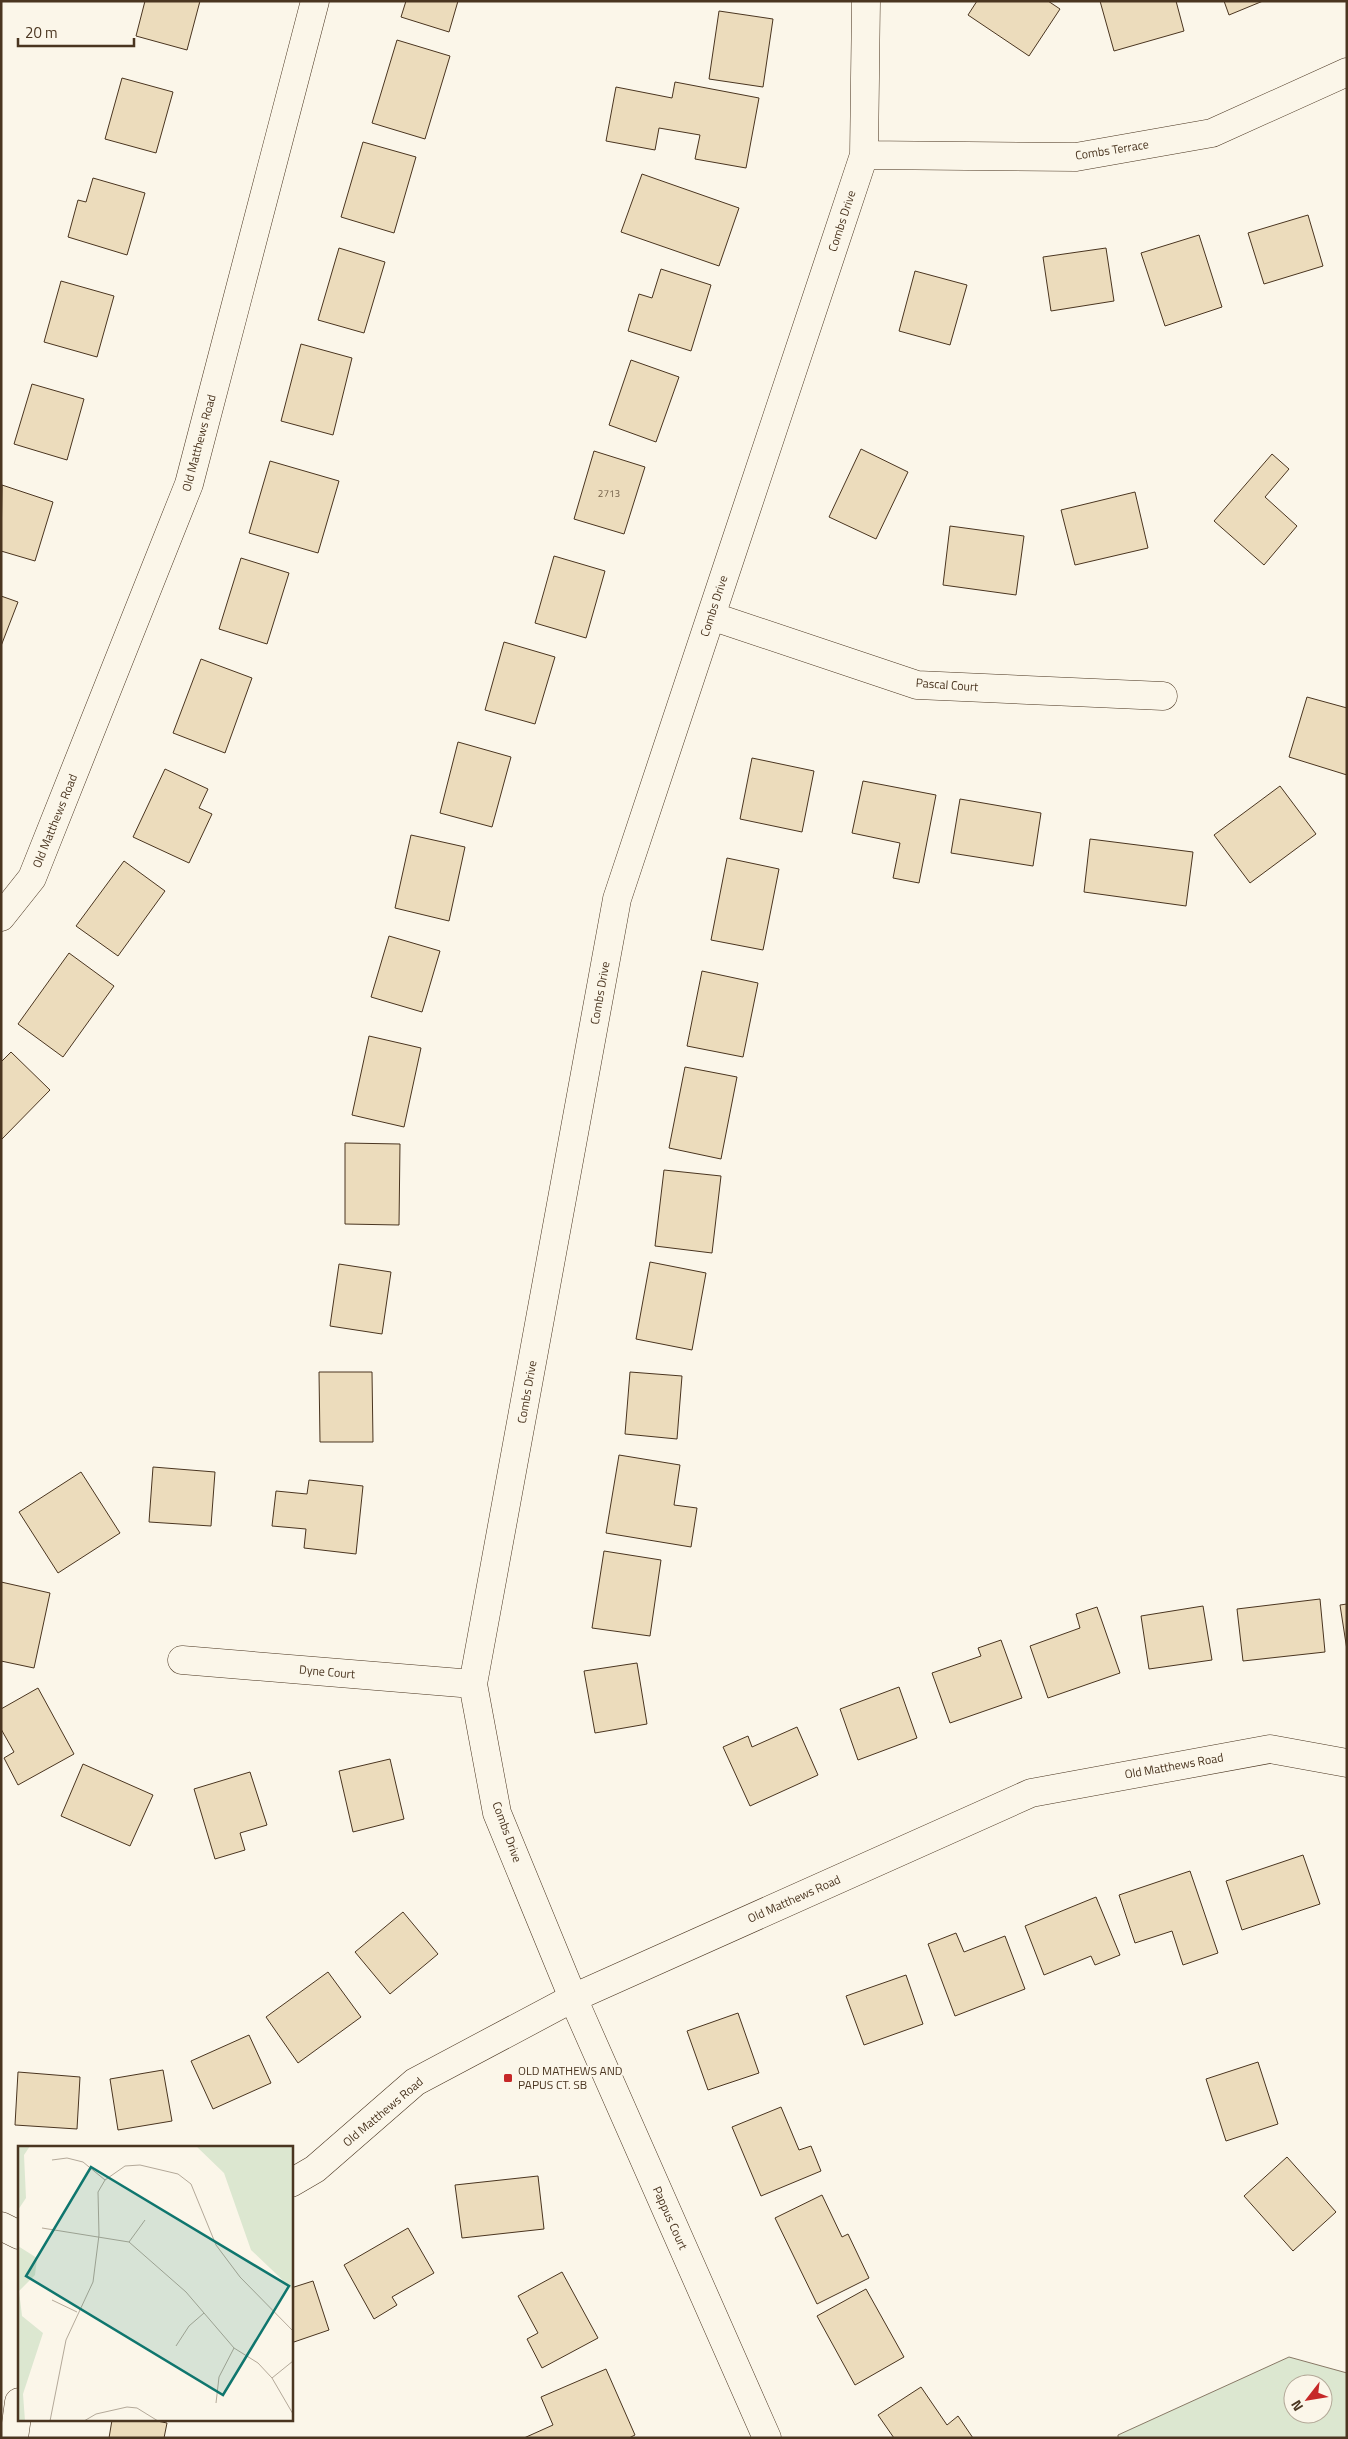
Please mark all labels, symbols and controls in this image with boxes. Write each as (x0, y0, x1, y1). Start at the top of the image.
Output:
scale bar (18, 15, 134, 47)
text: 20 m (25, 21, 58, 44)
street label: Combs Terrace (1074, 134, 1150, 165)
street label: Combs Drive (823, 188, 860, 254)
street label: Old Matthews Road (176, 392, 221, 494)
house number: 2713 (598, 486, 620, 501)
street label: Combs Drive (695, 573, 732, 639)
street label: Pascal Court (915, 673, 980, 696)
street label: Old Matthews Road (27, 771, 82, 871)
street label: Combs Drive (585, 960, 614, 1026)
street label: Combs Drive (512, 1359, 541, 1425)
street label: Dyne Court (298, 1660, 357, 1683)
street label: Old Matthews Road (1123, 1747, 1225, 1784)
street label: Combs Drive (488, 1799, 527, 1865)
street label: Old Matthews Road (744, 1870, 843, 1928)
place label: OLD MATHEWS AND PAPUS CT. SB (518, 2061, 623, 2094)
street label: Old Matthews Road (338, 2072, 427, 2151)
marker: OLD MATHEWS AND PAPUS CT. SB (502, 2072, 514, 2084)
inset map (18, 2146, 292, 2422)
street label: Pappus Court (648, 2183, 693, 2253)
north arrow (1283, 2374, 1333, 2424)
text: N (1285, 2396, 1308, 2416)

